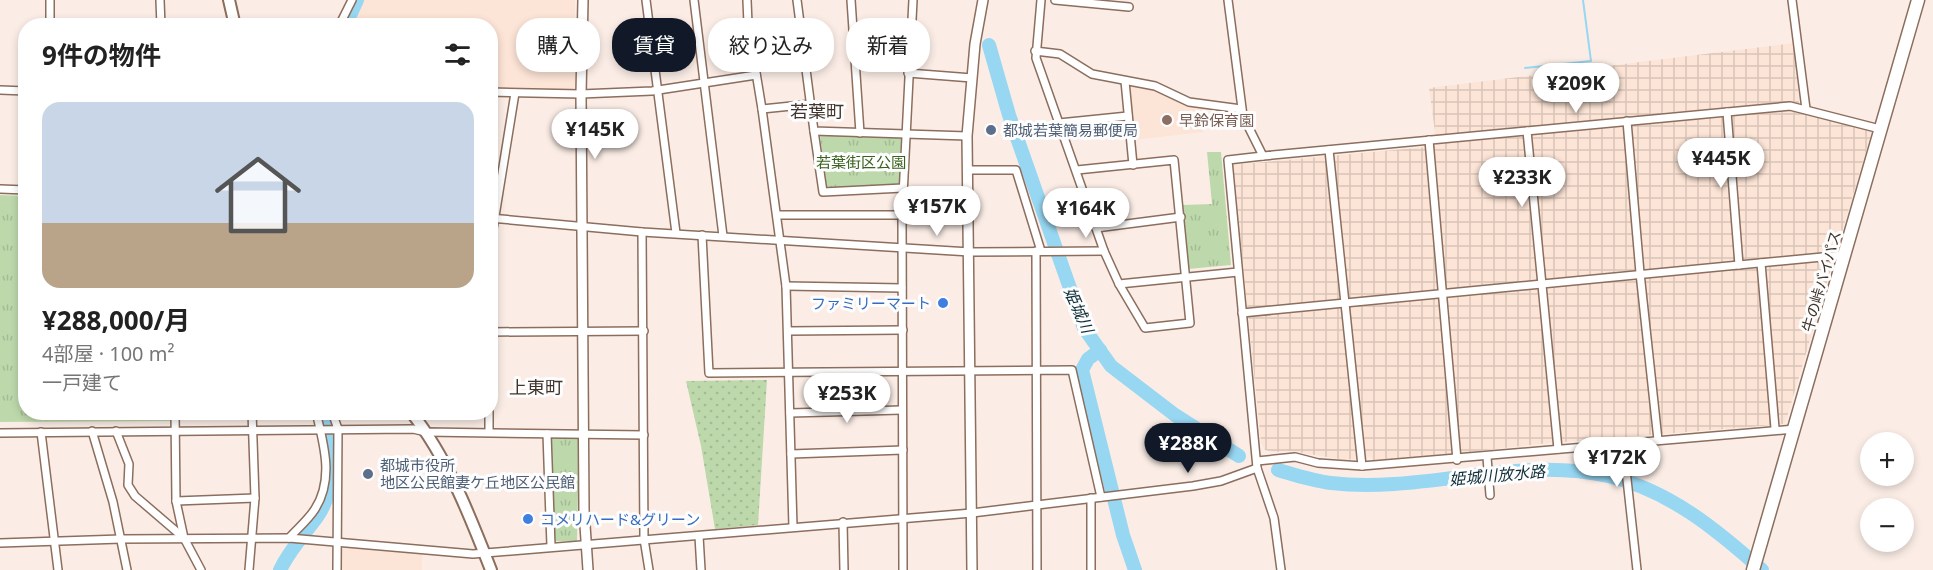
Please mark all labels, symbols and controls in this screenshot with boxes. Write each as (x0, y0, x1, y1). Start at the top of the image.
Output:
chip: 購入 (516, 18, 600, 72)
chip: 賃貸 (612, 18, 696, 72)
chip: 絞り込み (708, 18, 834, 72)
chip: 新着 (846, 18, 930, 72)
text: 9件の物件 (42, 37, 161, 73)
icon: filters (441, 38, 474, 71)
pin: ¥209K (1534, 63, 1618, 114)
text: ¥209K (1546, 69, 1606, 96)
district label: 若葉町 (790, 99, 844, 123)
pin: ¥145K (553, 109, 637, 160)
place label: 早鈴保育園 (1179, 110, 1254, 130)
marker: 早鈴保育園 (1160, 113, 1174, 127)
text: ¥145K (565, 115, 625, 142)
place label: 都城若葉簡易郵便局 (1003, 120, 1138, 140)
marker: 都城若葉簡易郵便局 (984, 123, 998, 137)
pin: ¥445K (1679, 138, 1763, 189)
icon: home (204, 141, 312, 249)
text: ¥445K (1691, 144, 1751, 171)
park label: 若葉街区公園 (816, 152, 906, 172)
pin: ¥233K (1480, 157, 1564, 208)
text: ¥233K (1492, 163, 1552, 190)
pin: ¥157K (895, 186, 979, 237)
pin: ¥164K (1044, 188, 1128, 239)
text: ¥157K (907, 192, 967, 219)
text: ¥164K (1056, 194, 1116, 221)
street label: 牛の峠バイパス (1797, 228, 1845, 334)
water label: 姫城川 (1059, 284, 1100, 338)
place label: ファミリーマート (811, 293, 931, 313)
marker: ファミリーマート (936, 296, 950, 310)
text: ¥288,000/月 (42, 302, 190, 338)
text: 4部屋 · 100 m² (42, 340, 174, 367)
text: 一戸建て (42, 369, 122, 396)
pin: ¥253K (805, 373, 889, 424)
district label: 上東町 (509, 375, 563, 399)
text: ¥253K (817, 379, 877, 406)
pin: ¥288K (1146, 423, 1230, 474)
text: ¥288K (1158, 429, 1218, 456)
map controls (1860, 432, 1914, 552)
button: + (1860, 432, 1914, 486)
pin: ¥172K (1575, 437, 1659, 488)
text: ¥172K (1587, 443, 1647, 470)
place label: 都城市役所 地区公民館妻ケ丘地区公民館 (380, 455, 575, 492)
water label: 姫城川放水路 (1448, 460, 1548, 490)
marker: 都城市役所 地区公民館妻ケ丘地区公民館 (361, 467, 375, 481)
button: − (1860, 498, 1914, 552)
place label: コメリハード&グリーン (540, 509, 700, 529)
marker: コメリハード&グリーン (521, 512, 535, 526)

